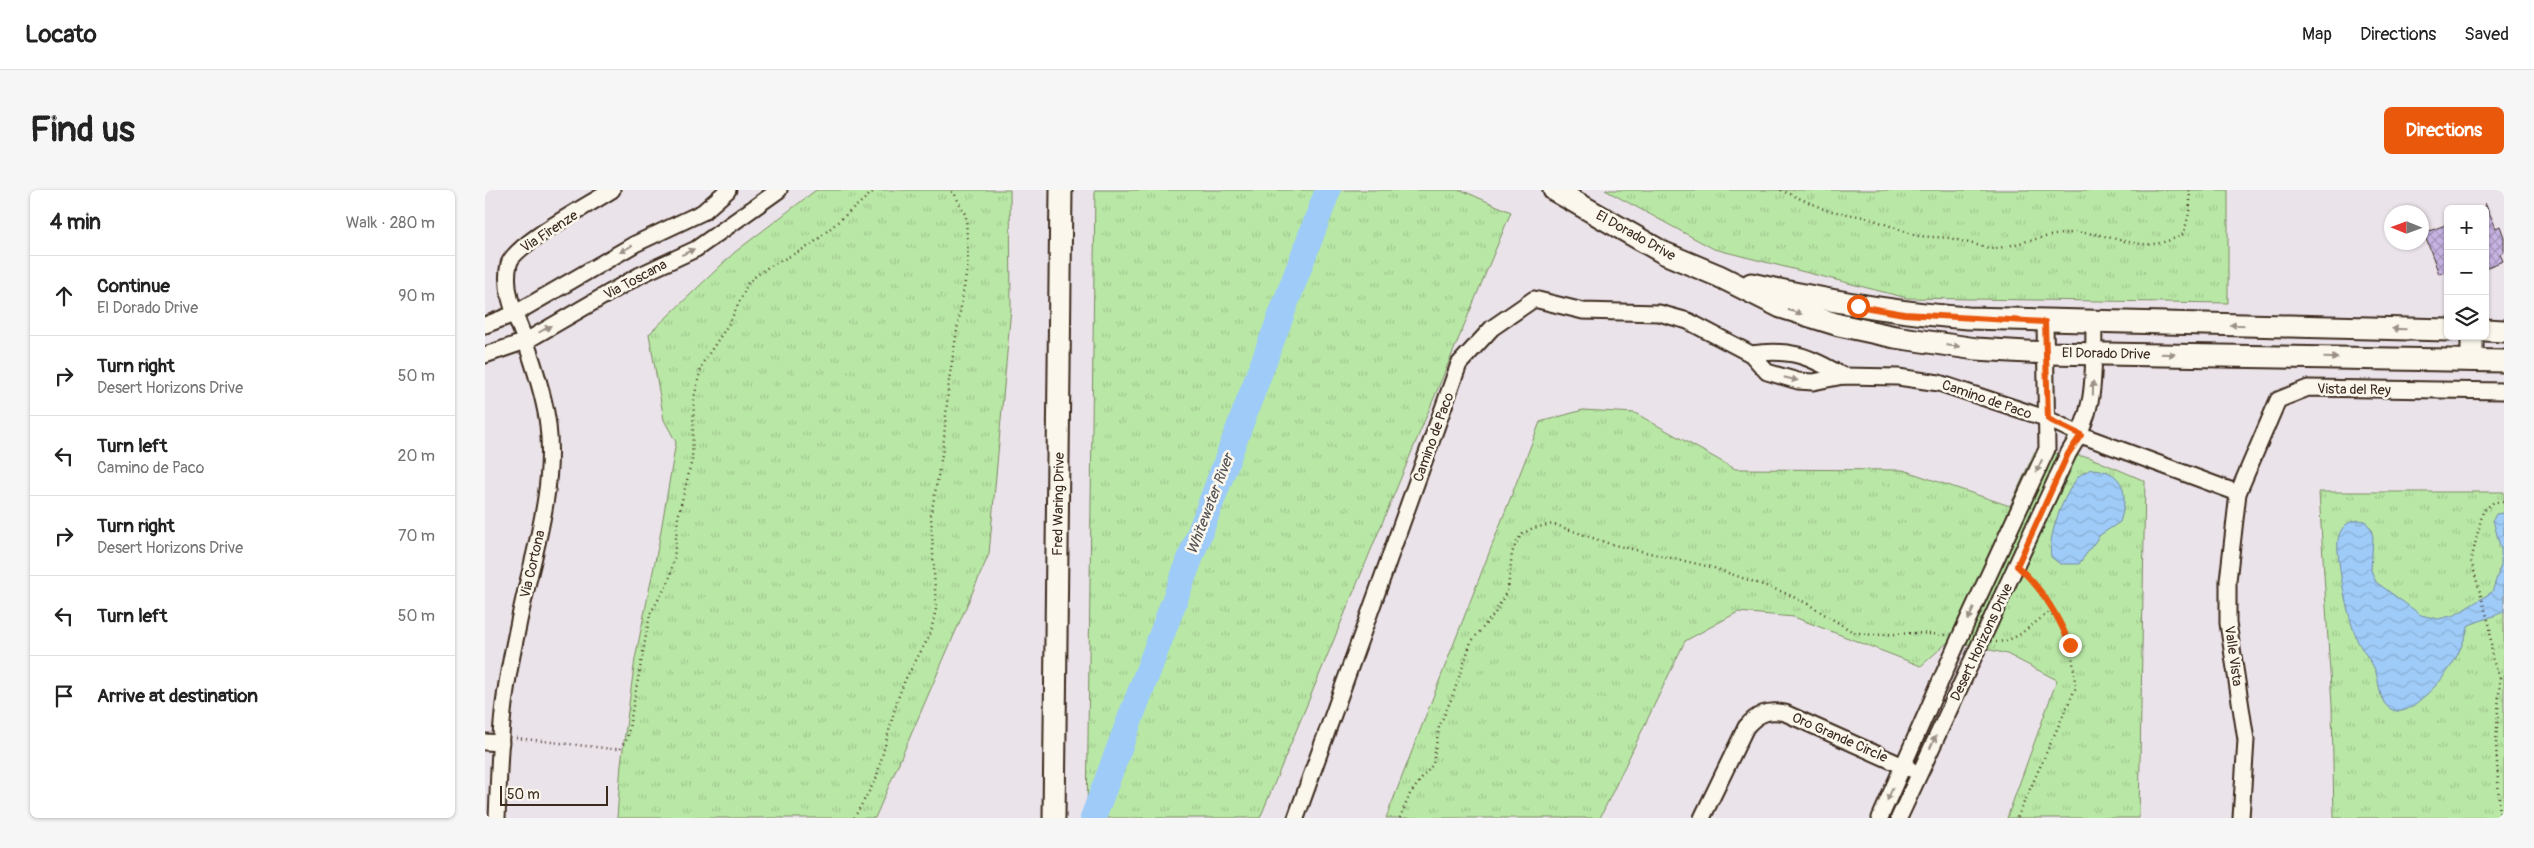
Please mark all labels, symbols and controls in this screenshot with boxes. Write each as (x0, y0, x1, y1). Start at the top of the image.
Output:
text: Locato (25, 20, 97, 49)
text: Map (2302, 23, 2332, 46)
text: Directions (2360, 23, 2436, 46)
text: Saved (2464, 23, 2509, 46)
button: Directions (2384, 107, 2504, 154)
text: Find us (30, 108, 135, 152)
north arrow (2384, 205, 2429, 250)
map controls (2444, 205, 2489, 340)
button: + (2444, 205, 2489, 250)
street label: Via Firenze (517, 207, 581, 256)
street label: El Dorado Drive (1593, 207, 1679, 264)
text: 4 min (50, 209, 101, 236)
text: Walk · 280 m (346, 213, 435, 233)
one-way arrow (619, 244, 632, 253)
one-way arrow (681, 248, 695, 256)
button: − (2444, 250, 2489, 295)
street label: Via Toscana (601, 256, 670, 303)
text: Continue (97, 274, 170, 298)
icon: ahead (50, 282, 78, 310)
text: 90 m (398, 286, 435, 306)
route start (1847, 295, 1870, 318)
button: layers (2444, 295, 2489, 340)
text: El Dorado Drive (97, 298, 198, 318)
one-way arrow (1788, 308, 1803, 316)
one-way arrow (2228, 321, 2244, 329)
one-way arrow (2391, 324, 2407, 332)
one-way arrow (539, 325, 552, 334)
one-way arrow (1946, 342, 1962, 350)
street label: El Dorado Drive (2062, 344, 2150, 363)
one-way arrow (2160, 351, 2176, 359)
text: Turn right (97, 354, 175, 378)
one-way arrow (2323, 354, 2339, 362)
icon: right (50, 362, 78, 390)
text: 50 m (398, 366, 435, 386)
one-way arrow (1783, 375, 1798, 383)
street label: Camino de Paco (1940, 376, 2034, 423)
text: Desert Horizons Drive (97, 378, 243, 398)
one-way arrow (2089, 379, 2097, 395)
street label: Vista del Rey (2317, 380, 2391, 399)
street label: Camino de Paco (1409, 390, 1458, 484)
text: Turn left (97, 434, 167, 458)
icon: left (50, 442, 78, 470)
text: 20 m (397, 446, 435, 466)
water label: Whitewater River (1183, 450, 1239, 557)
street label: Fred Waring Drive (1049, 452, 1068, 556)
text: Camino de Paco (97, 458, 204, 478)
one-way arrow (2035, 459, 2043, 473)
text: Turn right (97, 514, 175, 538)
icon: right (50, 522, 78, 550)
text: 70 m (398, 526, 435, 546)
street label: Via Cortona (516, 529, 549, 600)
text: Desert Horizons Drive (97, 538, 243, 558)
street label: Desert Horizons Drive (1947, 581, 2016, 704)
icon: left (50, 602, 78, 630)
text: Turn left (97, 604, 167, 628)
text: 50 m (398, 606, 435, 626)
one-way arrow (1966, 607, 1974, 621)
street label: Valle Vista (2221, 625, 2246, 687)
route end (2059, 634, 2082, 657)
icon: arrive (50, 682, 78, 710)
text: Arrive at destination (97, 684, 258, 708)
street label: Oro Grande Circle (1789, 709, 1890, 766)
one-way arrow (1929, 735, 1937, 749)
scale bar (500, 783, 607, 806)
text: 50 m (507, 786, 540, 803)
one-way arrow (1886, 787, 1894, 802)

